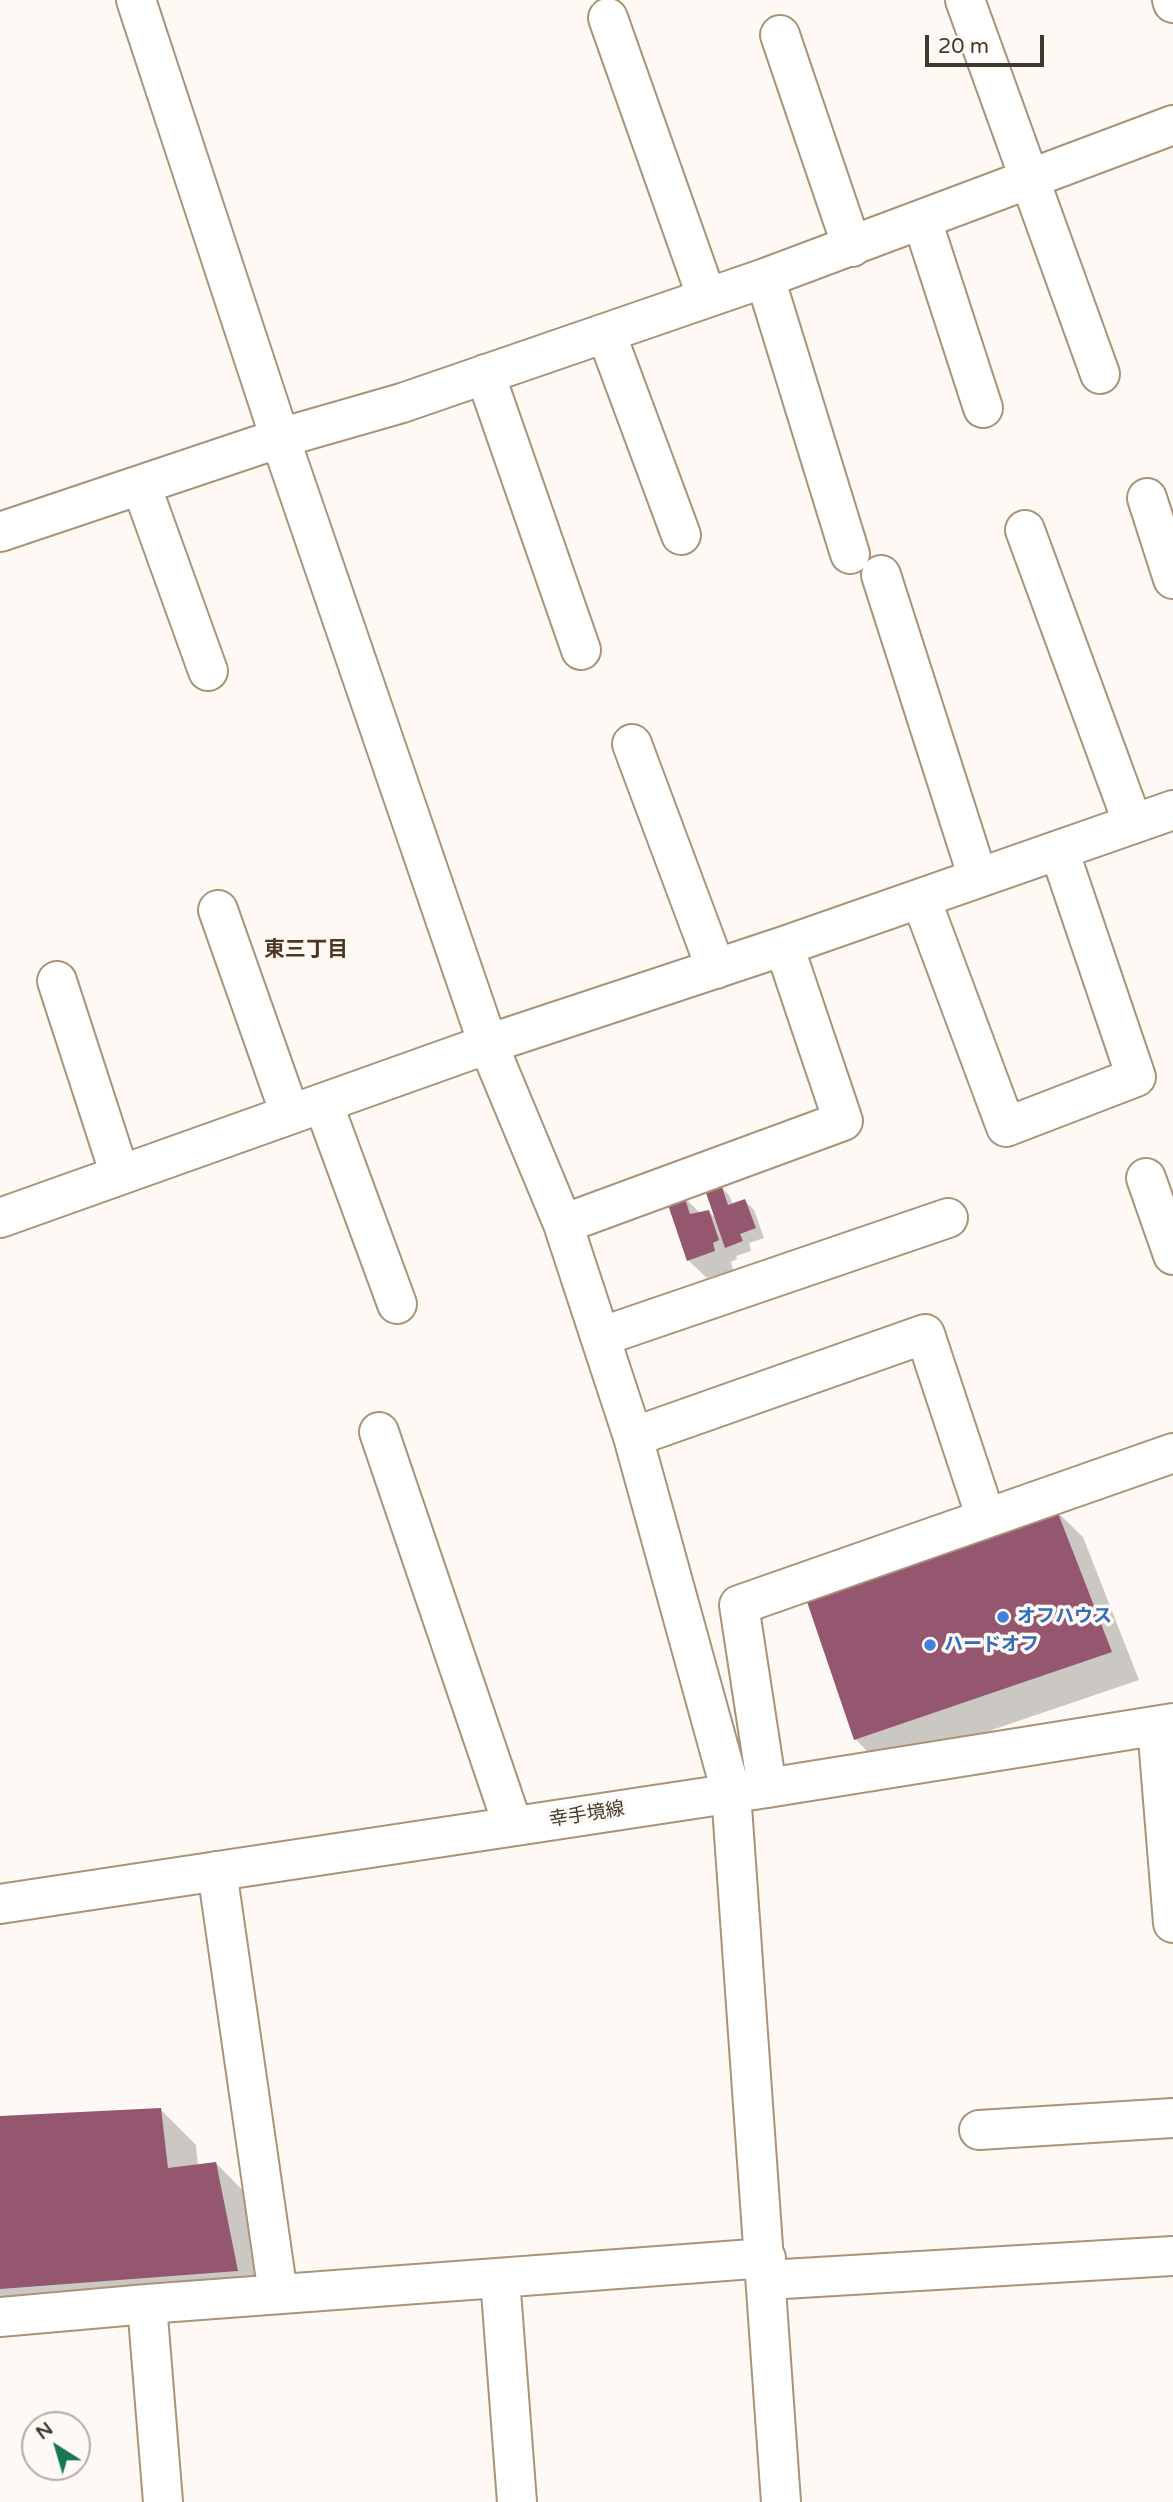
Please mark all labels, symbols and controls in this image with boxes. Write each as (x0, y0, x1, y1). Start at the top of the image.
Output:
scale bar (928, 21, 1047, 65)
text: 20 m (938, 34, 989, 59)
district label: 東三丁目 (264, 937, 348, 963)
place label: オフハウス (1017, 1606, 1112, 1628)
marker: オフハウス (995, 1609, 1011, 1625)
place label: ハードオフ (944, 1634, 1039, 1656)
marker: ハードオフ (922, 1637, 938, 1653)
street label: 幸手境線 (548, 1798, 626, 1832)
north arrow (21, 2411, 91, 2481)
text: N (32, 2417, 57, 2444)

